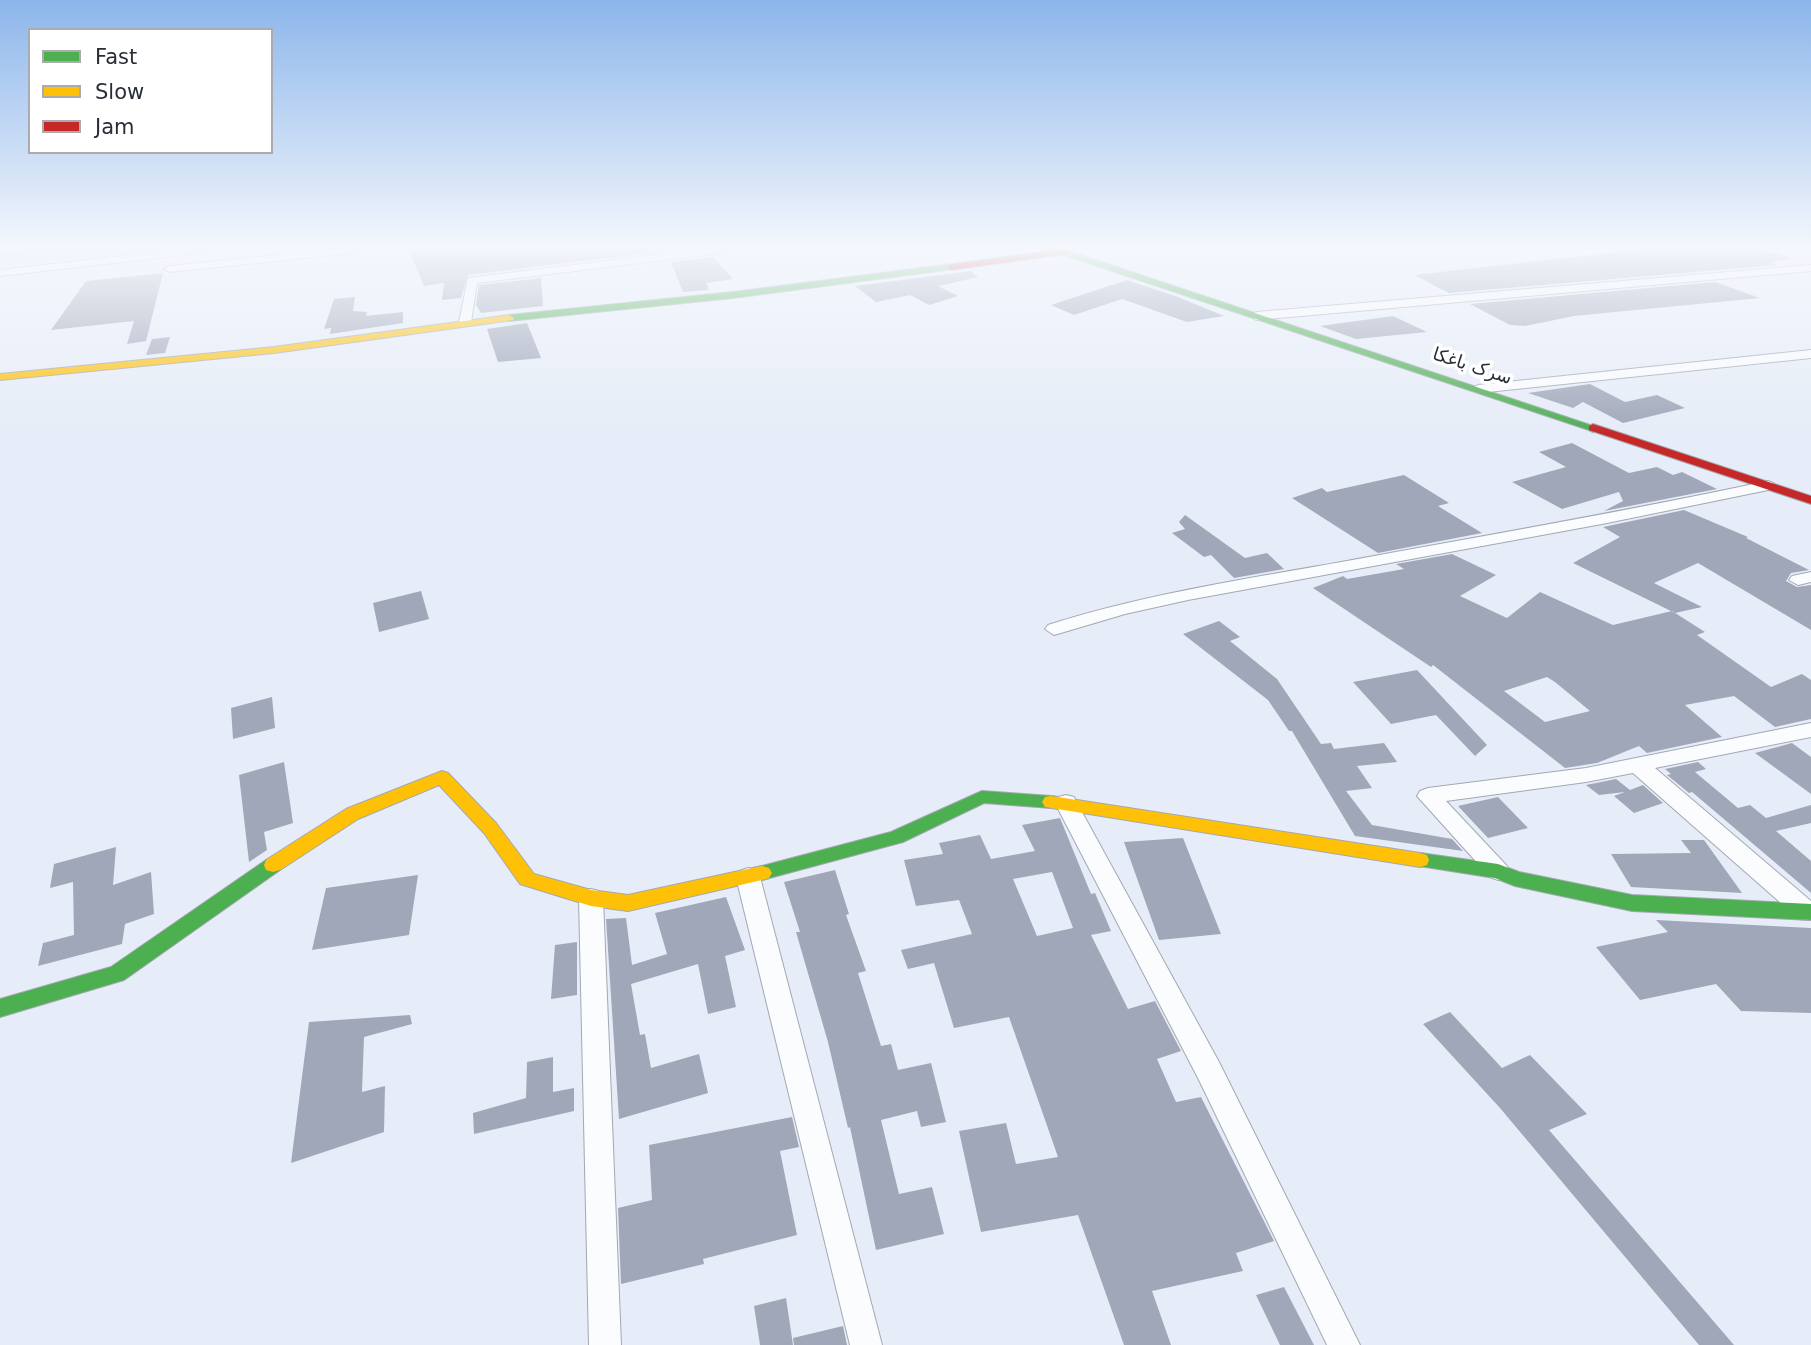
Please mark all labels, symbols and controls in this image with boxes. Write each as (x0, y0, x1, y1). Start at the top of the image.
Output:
legend (28, 28, 273, 154)
text: Fast (95, 45, 137, 69)
text: Slow (95, 80, 144, 104)
text: Jam (95, 115, 135, 139)
street label: سرک باغکا (1430, 344, 1514, 390)

